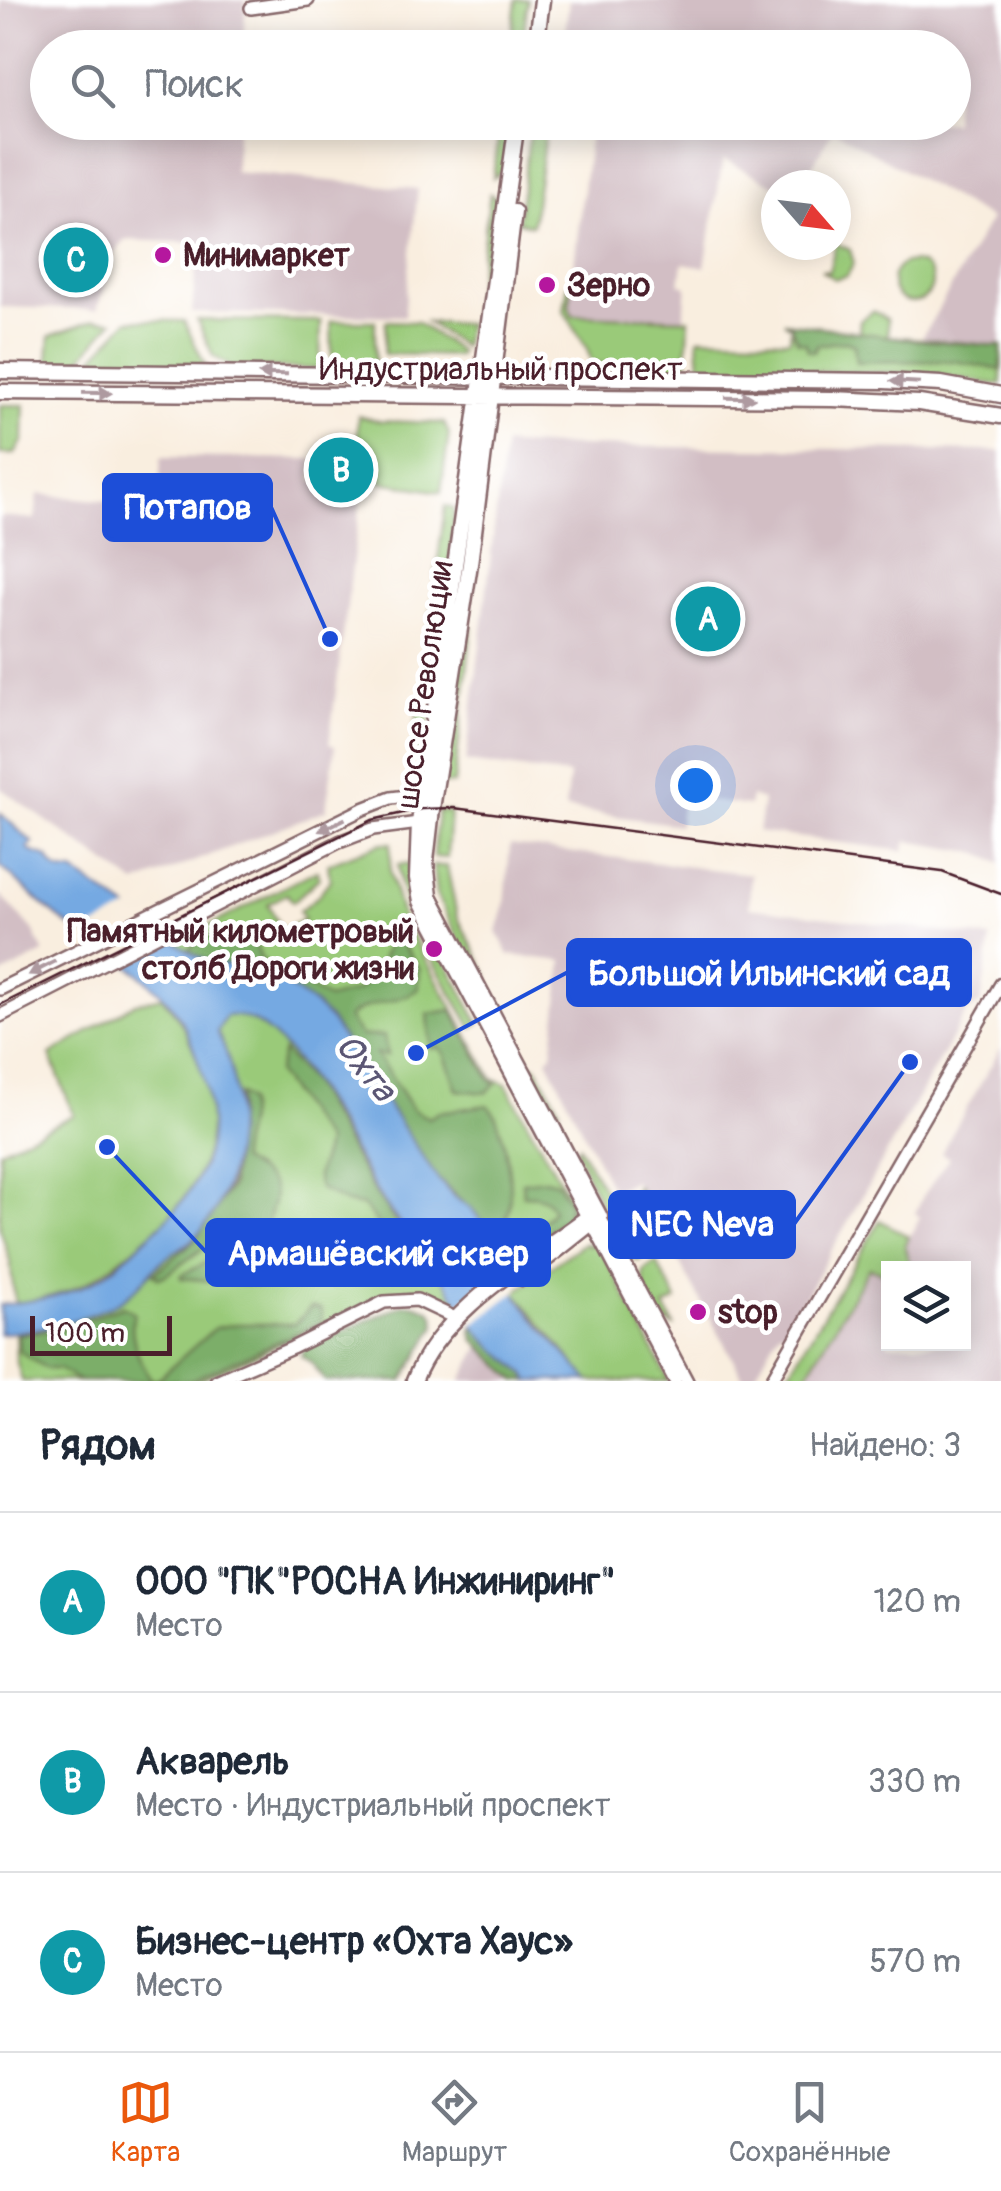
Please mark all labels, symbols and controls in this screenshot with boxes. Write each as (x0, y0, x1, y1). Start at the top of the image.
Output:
search box (30, 30, 971, 140)
icon: search (65, 58, 120, 113)
text: Поиск (145, 61, 244, 109)
north arrow (761, 170, 851, 260)
pin: C (44, 222, 108, 298)
place label: Минимаркет (183, 236, 351, 276)
marker: Минимаркет (152, 244, 174, 266)
place label: Зерно (567, 266, 650, 306)
marker: Зерно (536, 274, 558, 296)
street label: Индустриальный проспект (319, 350, 683, 390)
one-way arrow (257, 365, 289, 381)
one-way arrow (888, 374, 920, 390)
one-way arrow (82, 385, 114, 401)
one-way arrow (724, 390, 756, 406)
pin: B (308, 432, 374, 508)
callout: Потапов (104, 475, 271, 540)
text: Потапов (124, 486, 252, 530)
street label: шоссе Революции (388, 559, 462, 812)
pin: A (676, 582, 740, 656)
your location (670, 760, 721, 811)
one-way arrow (317, 816, 346, 833)
place label: Памятный километровый столб Дороги жизни (67, 912, 415, 989)
marker: Памятный километровый столб Дороги жизни (423, 938, 445, 960)
callout: Большой Ильинский сад (568, 940, 970, 1005)
text: Большой Ильинский сад (588, 952, 951, 996)
one-way arrow (27, 959, 56, 976)
water label: Охта (325, 1025, 406, 1111)
callout: NEC Neva (610, 1192, 794, 1257)
text: NEC Neva (630, 1203, 774, 1247)
callout: Армашёвский сквер (207, 1220, 549, 1285)
text: Армашёвский сквер (227, 1232, 529, 1276)
map controls (881, 1261, 971, 1351)
button: layers (881, 1261, 971, 1351)
place label: stop (718, 1293, 778, 1333)
marker: stop (687, 1301, 709, 1323)
scale bar (30, 1311, 172, 1356)
text: 100 m (45, 1316, 125, 1351)
text: Рядом (40, 1420, 156, 1472)
text: Найдено: 3 (809, 1426, 961, 1466)
text: ООО "ПК"РОСНА Инжиниринг" (135, 1558, 616, 1606)
text: A (62, 1582, 83, 1622)
text: 120 m (873, 1582, 961, 1622)
text: Место (135, 1606, 223, 1646)
text: Акварель (135, 1738, 290, 1786)
text: B (63, 1762, 82, 1802)
text: 330 m (868, 1762, 961, 1802)
text: Место · Индустриальный проспект (135, 1786, 611, 1826)
text: Бизнес-центр «Охта Хаус» (135, 1918, 573, 1966)
text: C (63, 1942, 82, 1982)
text: 570 m (870, 1942, 961, 1982)
text: Место (135, 1966, 223, 2006)
tab: Карта (111, 2075, 180, 2170)
tab: Маршрут (402, 2075, 507, 2170)
tab: Сохранённые (729, 2075, 890, 2170)

